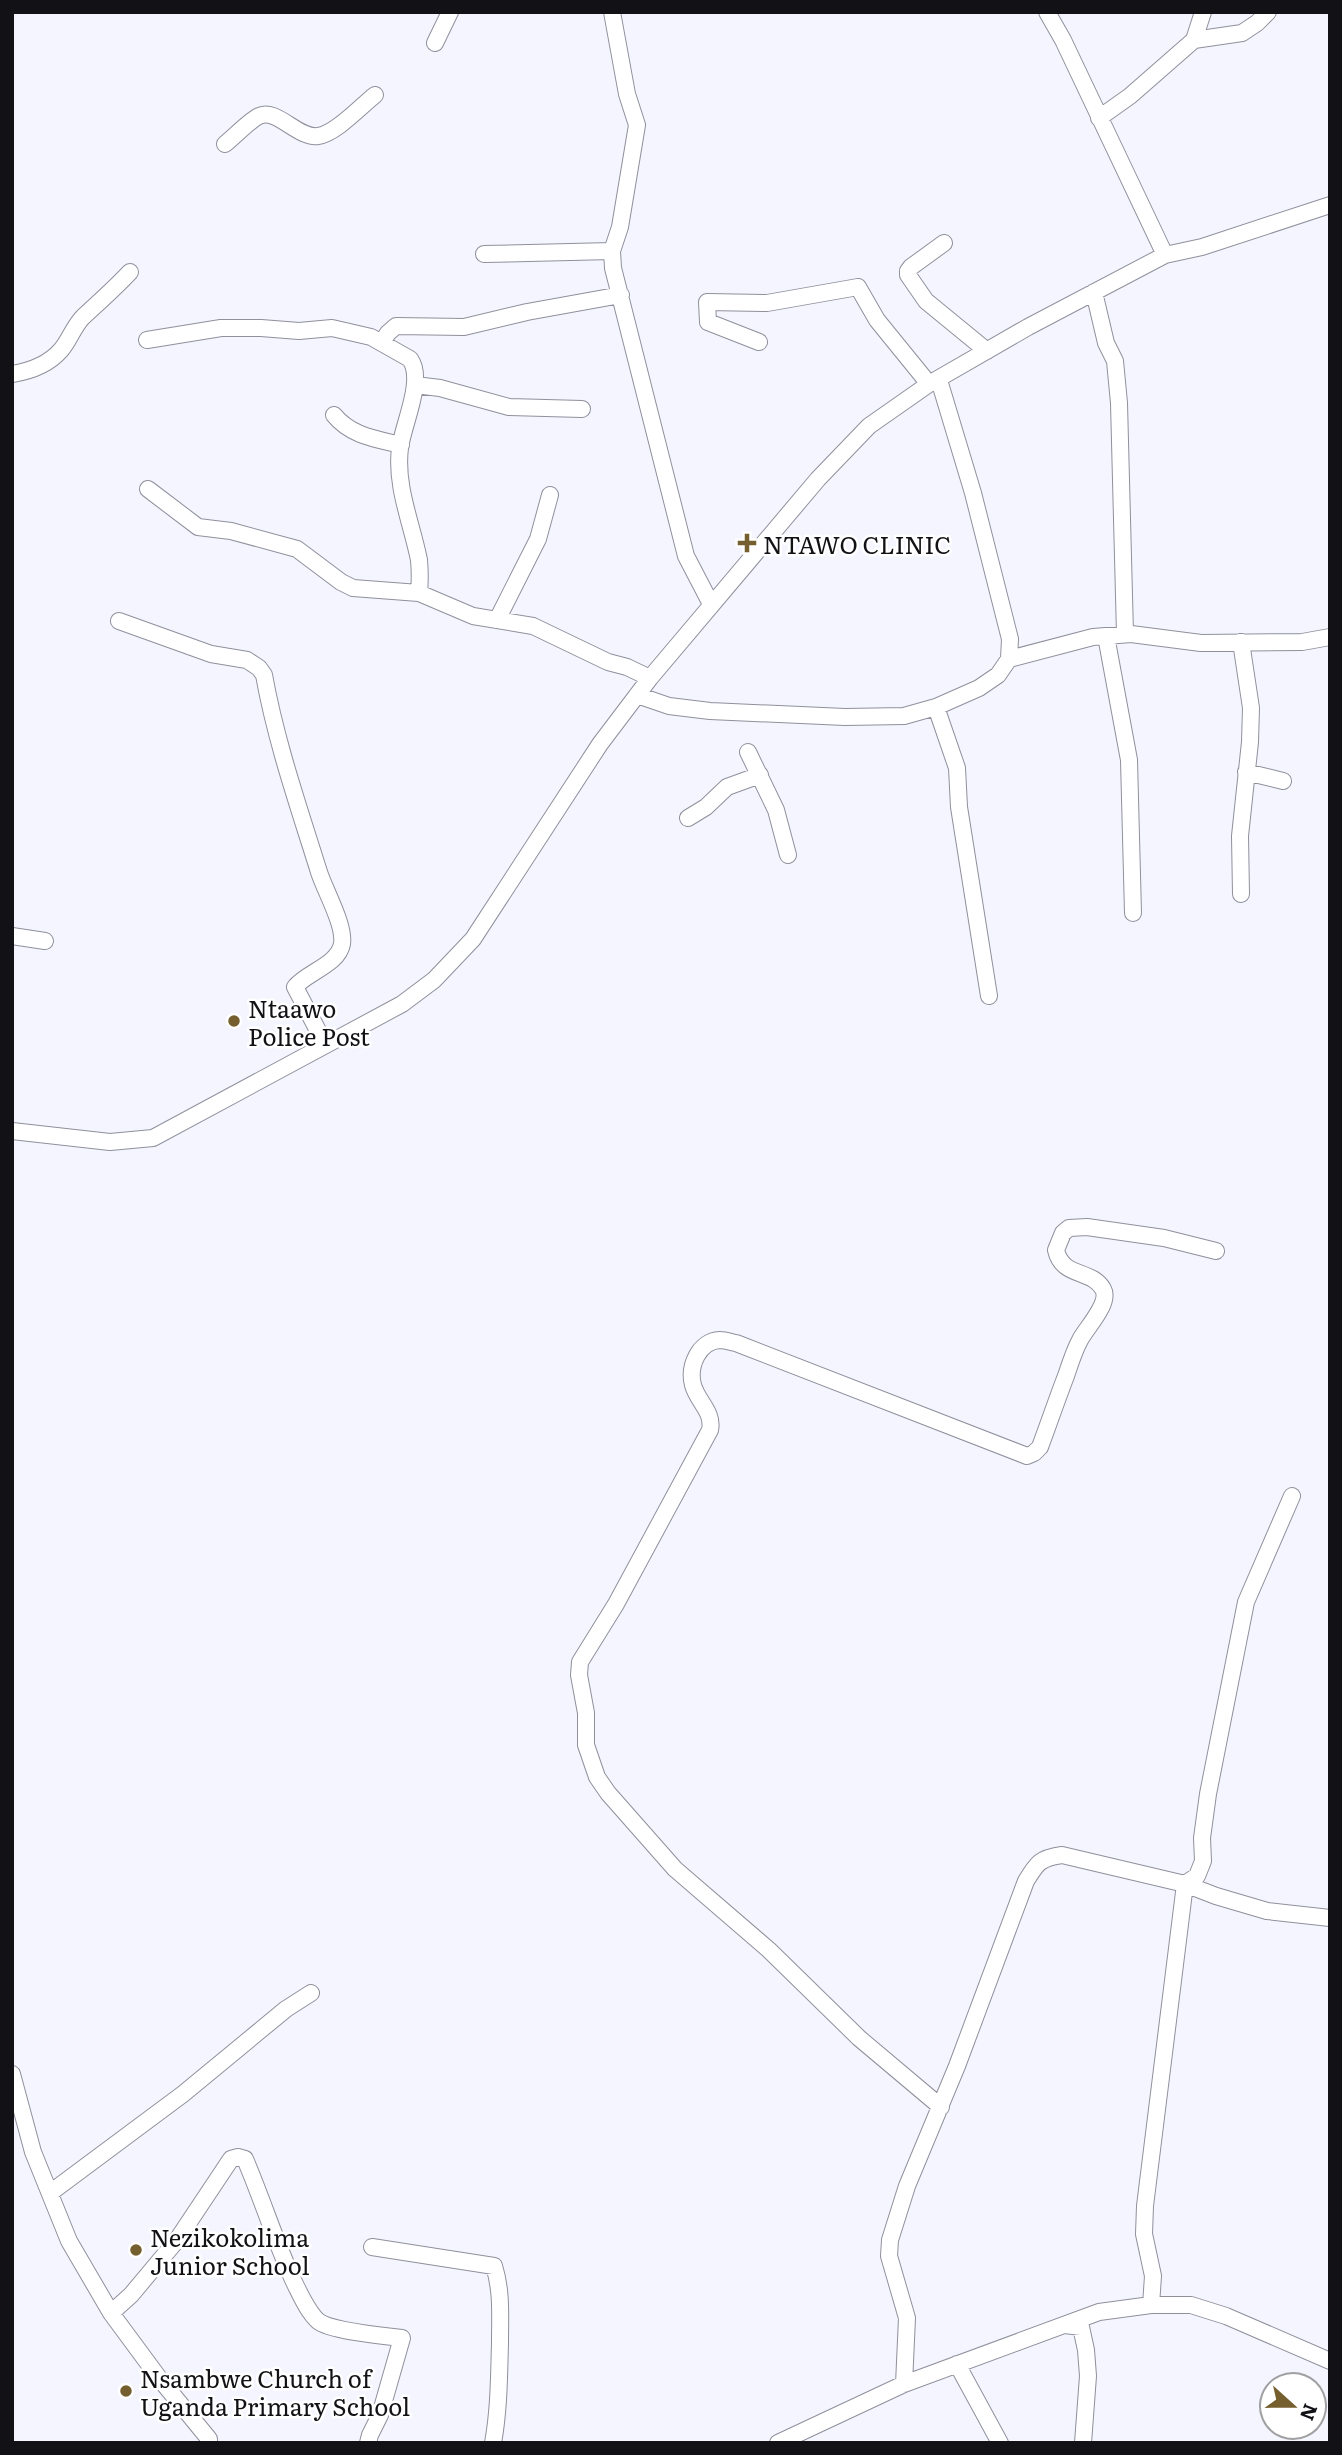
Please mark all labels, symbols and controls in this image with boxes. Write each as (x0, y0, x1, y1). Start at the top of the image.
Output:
place label: NTAWO CLINIC (763, 526, 951, 561)
marker: NTAWO CLINIC (737, 533, 757, 553)
place label: Ntaawo Police Post (248, 990, 370, 1053)
marker: Ntaawo Police Post (226, 1013, 242, 1029)
place label: Nezikokolima Junior School (150, 2219, 309, 2282)
marker: Nezikokolima Junior School (128, 2242, 144, 2258)
place label: Nsambwe Church of Uganda Primary School (140, 2360, 410, 2423)
north arrow (1258, 2371, 1328, 2441)
marker: Nsambwe Church of Uganda Primary School (118, 2383, 134, 2399)
text: N (1294, 2400, 1326, 2425)

